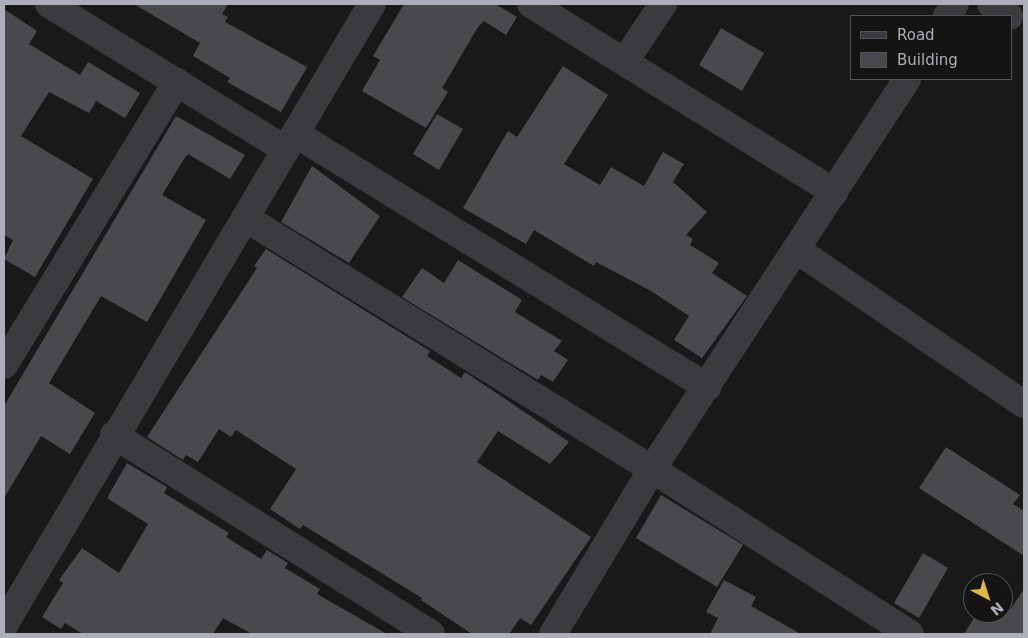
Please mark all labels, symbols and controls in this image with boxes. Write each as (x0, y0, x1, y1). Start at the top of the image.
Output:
legend (850, 15, 1013, 80)
text: Road (897, 26, 935, 44)
text: Building (897, 51, 958, 69)
north arrow (963, 573, 1013, 623)
text: N (987, 599, 1007, 619)

